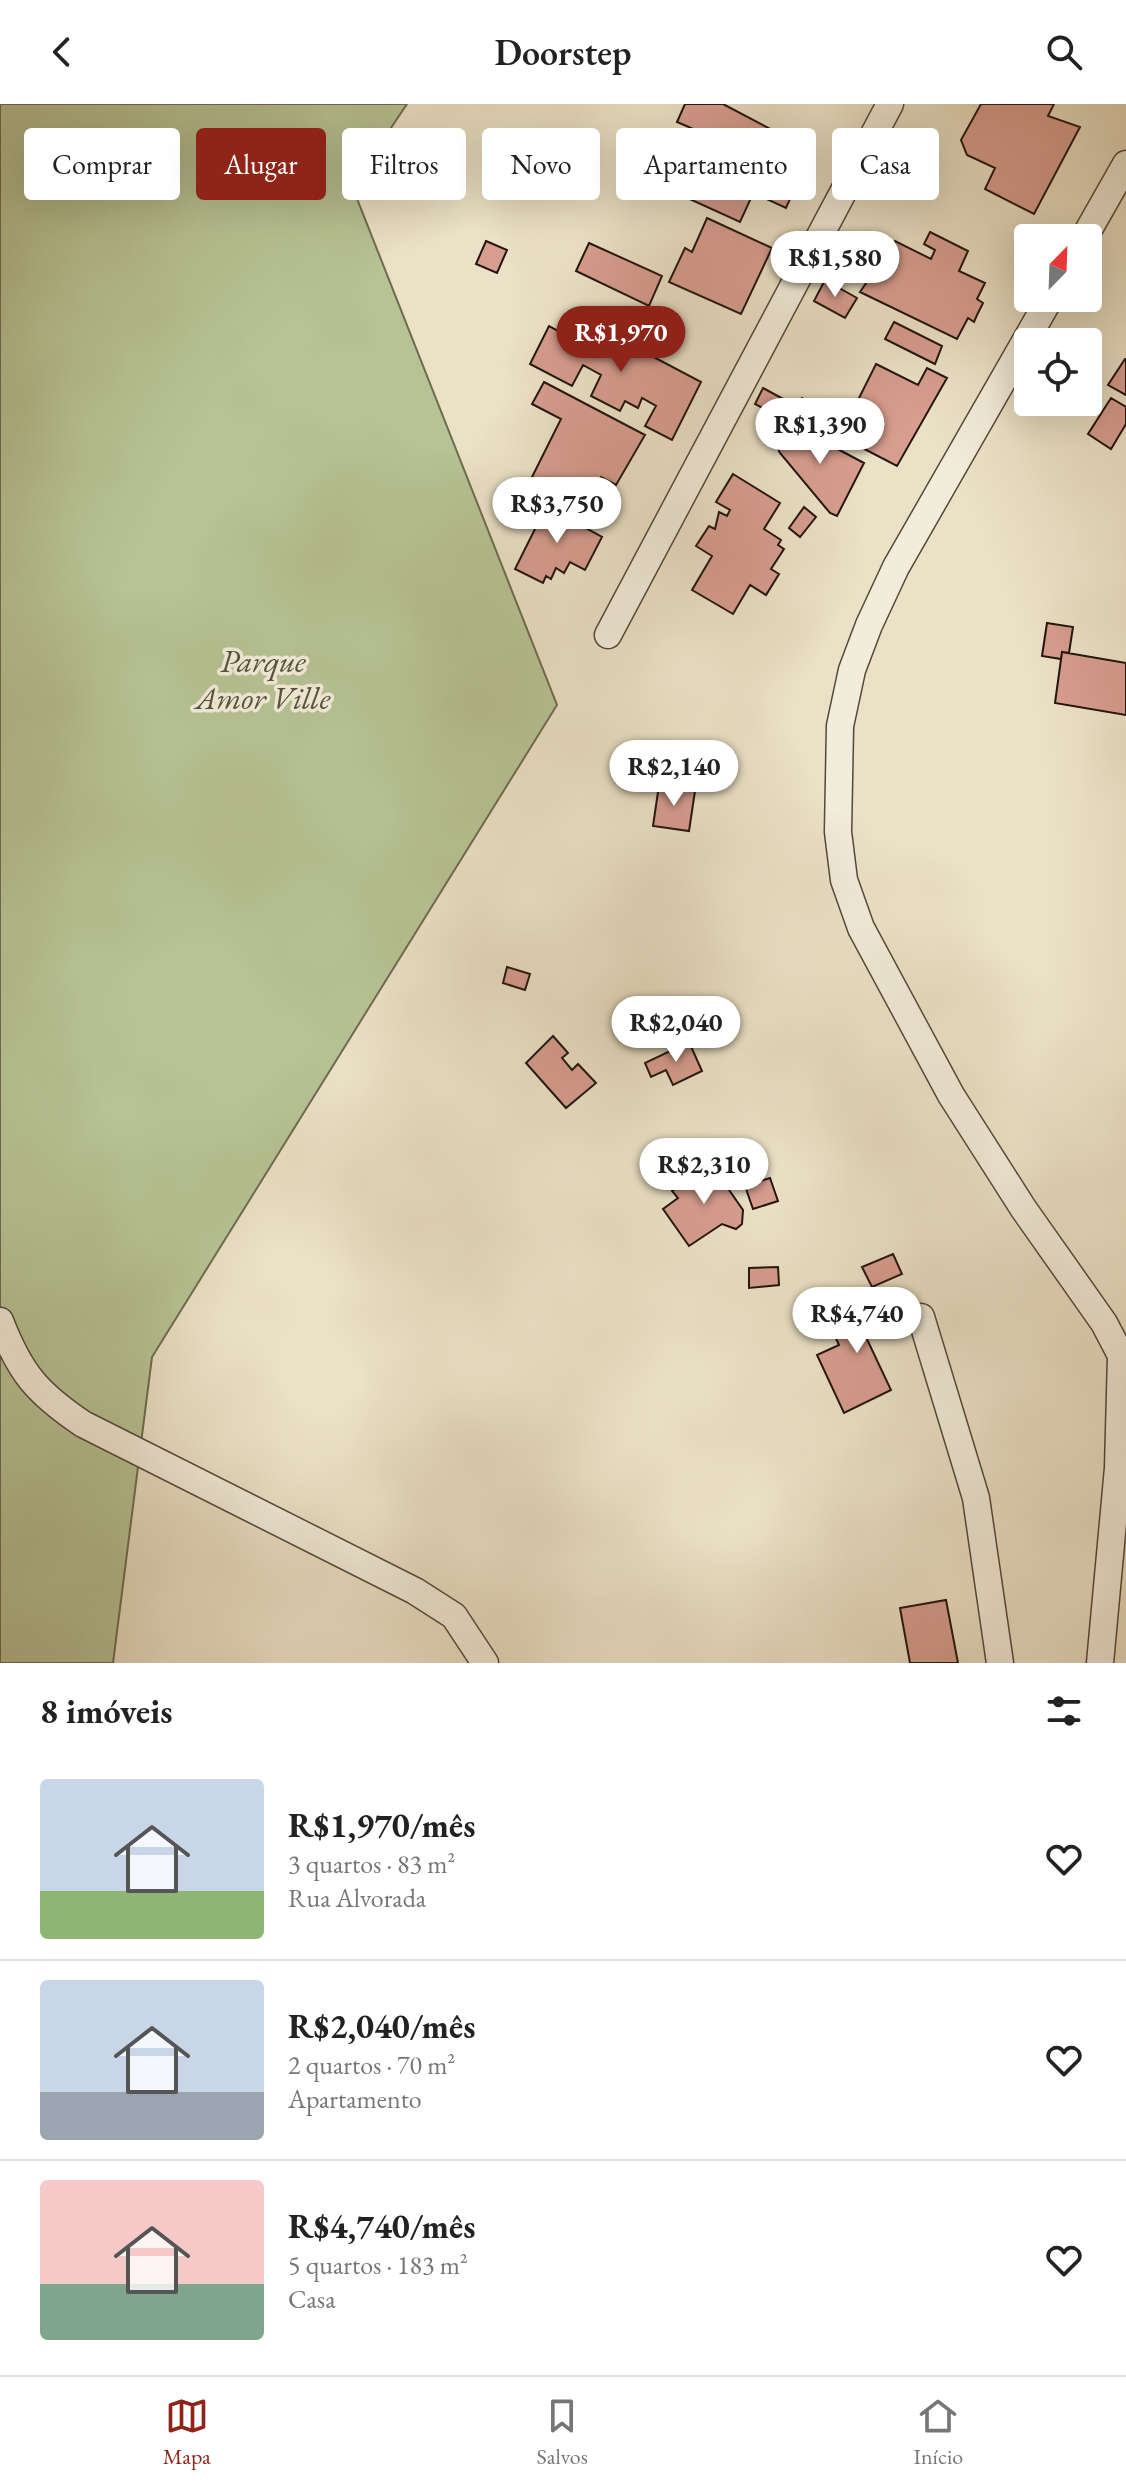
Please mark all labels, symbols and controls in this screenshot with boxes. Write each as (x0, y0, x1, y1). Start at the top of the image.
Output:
text: Doorstep (495, 29, 631, 76)
icon: back (40, 30, 84, 74)
icon: search (1042, 30, 1086, 74)
chip: Comprar (24, 128, 180, 200)
chip: Alugar (196, 128, 326, 200)
chip: Filtros (342, 128, 466, 200)
chip: Novo (482, 128, 600, 200)
chip: Apartamento (616, 128, 816, 200)
chip: Casa (832, 128, 939, 200)
north arrow (1014, 224, 1102, 312)
map controls (1014, 224, 1102, 416)
pin: R$1,580 (761, 231, 909, 299)
text: R$1,580 (788, 240, 882, 274)
pin: R$1,970 (547, 306, 695, 374)
text: R$1,970 (574, 315, 668, 349)
button: locate (1014, 328, 1102, 416)
pin: R$1,390 (746, 398, 894, 466)
text: R$1,390 (773, 407, 867, 441)
pin: R$3,750 (483, 477, 631, 545)
text: R$3,750 (510, 486, 604, 520)
park label: Parque Amor Ville (194, 640, 331, 719)
pin: R$2,140 (600, 740, 748, 808)
text: R$2,140 (627, 749, 721, 783)
pin: R$2,040 (602, 996, 750, 1064)
text: R$2,040 (629, 1005, 723, 1039)
pin: R$2,310 (630, 1138, 778, 1206)
text: R$2,310 (657, 1147, 751, 1181)
pin: R$4,740 (783, 1287, 931, 1355)
text: R$4,740 (810, 1296, 904, 1330)
text: 8 imóveis (40, 1689, 172, 1733)
icon: filters (1042, 1689, 1086, 1733)
text: R$1,970/mês (288, 1803, 475, 1847)
icon: home (104, 1811, 200, 1907)
icon: heart (1042, 1837, 1086, 1881)
text: 3 quartos · 83 m² (288, 1847, 455, 1881)
text: Rua Alvorada (288, 1881, 426, 1915)
text: R$2,040/mês (288, 2004, 475, 2048)
icon: home (104, 2012, 200, 2108)
icon: heart (1042, 2038, 1086, 2082)
text: 2 quartos · 70 m² (288, 2048, 455, 2082)
text: Apartamento (288, 2082, 422, 2116)
text: R$4,740/mês (288, 2204, 475, 2248)
icon: home (104, 2212, 200, 2308)
icon: heart (1042, 2238, 1086, 2282)
text: 5 quartos · 183 m² (288, 2248, 468, 2282)
text: Casa (288, 2282, 336, 2316)
tab: Mapa (163, 2394, 211, 2471)
tab: Salvos (536, 2394, 588, 2471)
tab: Início (913, 2394, 963, 2471)

